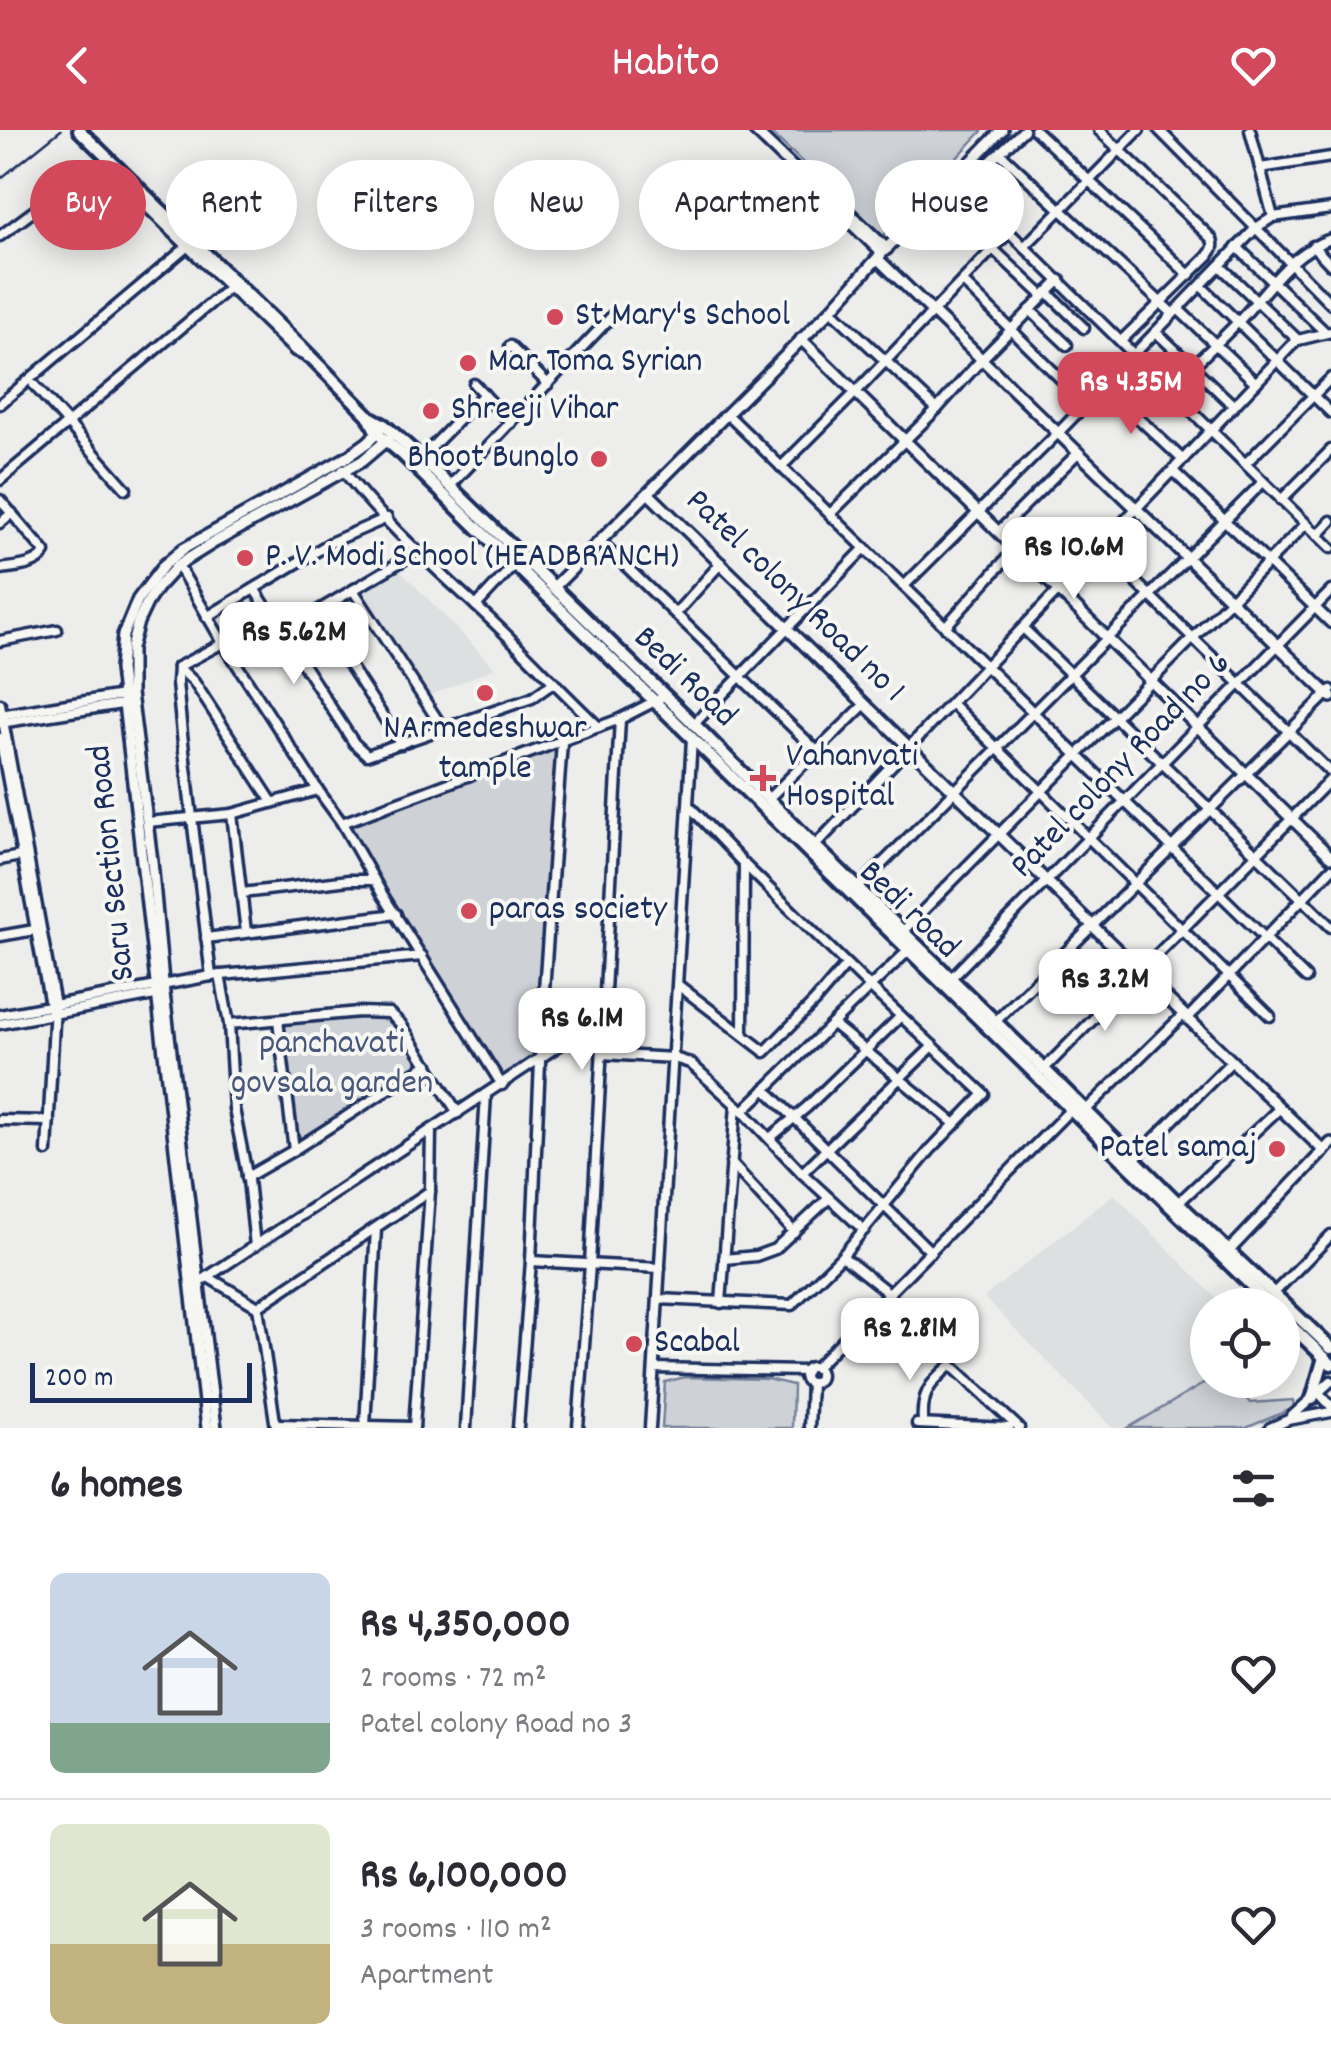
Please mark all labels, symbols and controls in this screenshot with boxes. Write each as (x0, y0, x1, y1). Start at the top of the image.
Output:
text: Habito (611, 33, 720, 97)
icon: back (50, 38, 105, 93)
icon: heart (1226, 38, 1281, 93)
chip: Buy (30, 160, 146, 250)
chip: Rent (166, 160, 297, 250)
chip: Filters (317, 160, 474, 250)
chip: New (494, 160, 619, 250)
chip: Apartment (639, 160, 855, 250)
chip: House (875, 160, 1024, 250)
place label: St Mary's School (575, 292, 790, 342)
marker: St Mary's School (544, 306, 566, 328)
place label: Mar Toma Syrian (488, 338, 702, 388)
marker: Mar Toma Syrian (457, 352, 479, 374)
pin: Rs 4.35M (1028, 352, 1234, 437)
text: Rs 4.35M (1080, 361, 1182, 407)
place label: Shreeji Vihar (451, 386, 619, 436)
marker: Shreeji Vihar (420, 400, 442, 422)
place label: Bhoot Bunglo (407, 434, 579, 484)
marker: Bhoot Bunglo (588, 448, 610, 470)
street label: Patel colony Road no 1 (672, 478, 916, 716)
pin: Rs 10.6M (971, 517, 1177, 602)
text: Rs 10.6M (1024, 526, 1124, 572)
place label: P. V. Modi School (HEADBRANCH) (265, 533, 679, 583)
marker: P. V. Modi School (HEADBRANCH) (234, 547, 256, 569)
pin: Rs 5.62M (191, 602, 397, 687)
text: Rs 5.62M (242, 611, 346, 657)
street label: Bedi Road (620, 615, 748, 741)
street label: Patel colony Road no 6 (1000, 641, 1244, 891)
marker: NArmedeshwar tample (474, 682, 496, 704)
place label: NArmedeshwar tample (383, 705, 587, 795)
place label: Vahanvati Hospital (786, 733, 918, 823)
street label: Saru Section Road (76, 742, 150, 984)
marker: Vahanvati Hospital (750, 765, 776, 791)
street label: Bedi road (846, 850, 970, 972)
place label: paras society (489, 886, 668, 936)
marker: paras society (458, 900, 480, 922)
pin: Rs 3.2M (1013, 949, 1197, 1034)
text: Rs 3.2M (1061, 958, 1149, 1004)
pin: Rs 6.1M (490, 988, 674, 1073)
text: Rs 6.1M (540, 997, 624, 1043)
park label: panchavati govsala garden (231, 1020, 433, 1110)
place label: Patel samaj (1099, 1124, 1257, 1174)
marker: Patel samaj (1266, 1138, 1288, 1160)
map controls (1190, 1288, 1300, 1398)
button: locate (1190, 1288, 1300, 1398)
pin: Rs 2.81M (807, 1298, 1013, 1383)
text: Rs 2.81M (863, 1307, 957, 1353)
place label: Scabal (654, 1319, 740, 1369)
marker: Scabal (623, 1333, 645, 1355)
scale bar (30, 1358, 252, 1402)
text: 200 m (45, 1360, 113, 1400)
text: 6 homes (50, 1458, 183, 1518)
icon: filters (1226, 1461, 1281, 1516)
text: Rs 4,350,000 (360, 1597, 571, 1657)
icon: home (130, 1613, 250, 1733)
icon: heart (1226, 1646, 1281, 1701)
text: 2 rooms · 72 m² (360, 1657, 546, 1703)
text: Patel colony Road no 3 (360, 1703, 632, 1749)
text: Rs 6,100,000 (360, 1848, 568, 1908)
icon: home (130, 1864, 250, 1984)
icon: heart (1226, 1897, 1281, 1952)
text: 3 rooms · 110 m² (360, 1908, 552, 1954)
text: Apartment (360, 1954, 494, 2000)

